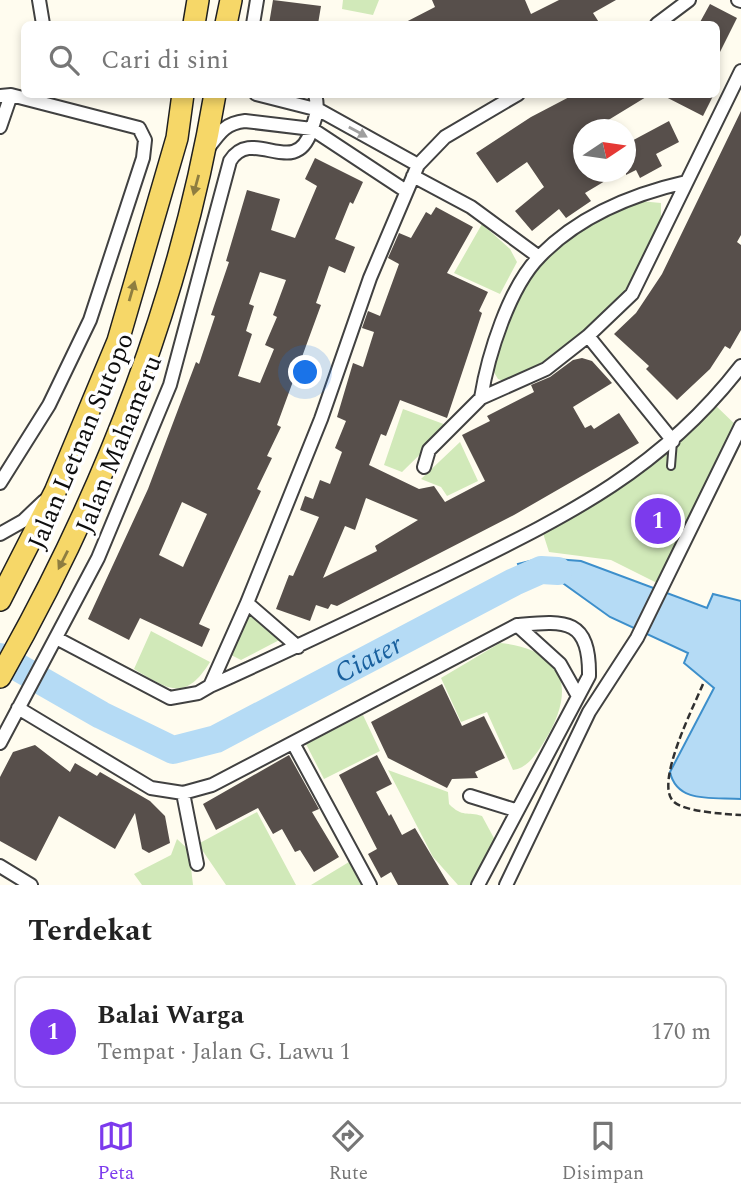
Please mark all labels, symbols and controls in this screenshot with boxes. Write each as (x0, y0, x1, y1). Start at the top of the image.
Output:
search box (21, 21, 720, 98)
text: Cari di sini (101, 40, 229, 80)
icon: search (45, 41, 83, 79)
north arrow (573, 119, 636, 182)
one-way arrow (348, 126, 367, 138)
one-way arrow (190, 174, 201, 196)
one-way arrow (128, 280, 138, 301)
street label: Jalan Letnan Sutopo (17, 326, 145, 556)
street label: Jalan Mahameru (65, 349, 173, 539)
your location (288, 355, 322, 389)
pin: 1 (635, 495, 681, 547)
one-way arrow (57, 550, 68, 570)
water label: Ciater (326, 623, 410, 695)
text: Terdekat (28, 908, 152, 954)
text: Balai Warga (97, 995, 244, 1035)
text: 1 (47, 1015, 59, 1050)
text: 170 m (651, 1015, 711, 1050)
text: Tempat · Jalan G. Lawu 1 (97, 1035, 351, 1070)
tab: Peta (97, 1117, 135, 1188)
tab: Rute (329, 1117, 368, 1188)
tab: Disimpan (562, 1117, 644, 1188)

